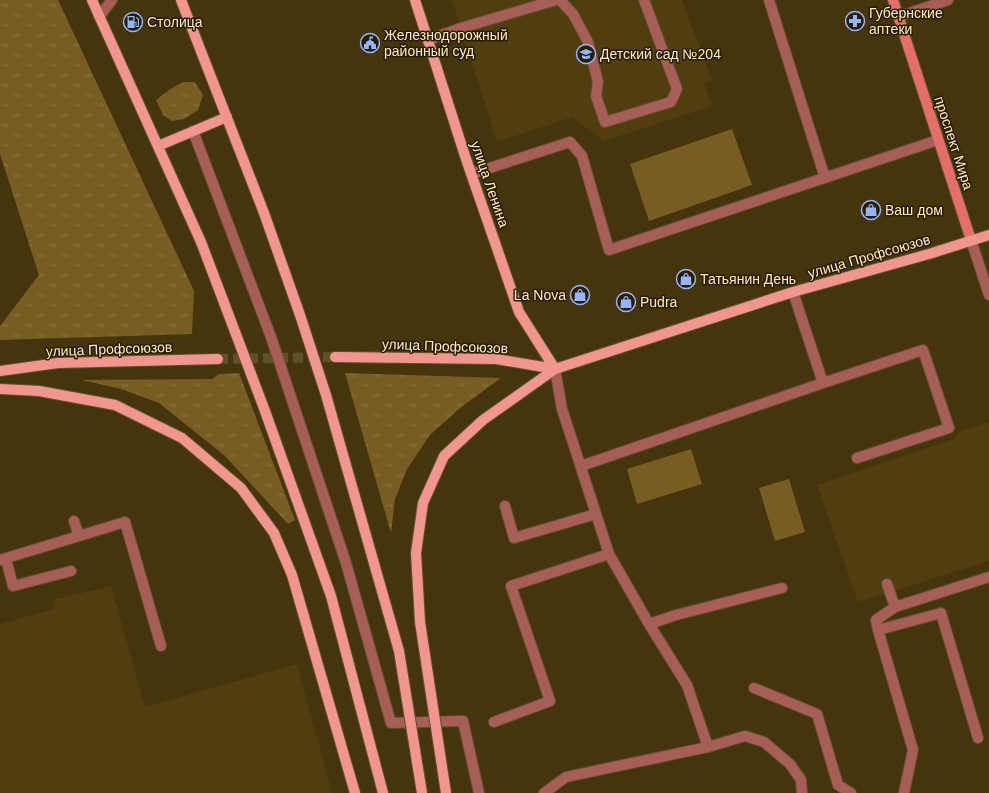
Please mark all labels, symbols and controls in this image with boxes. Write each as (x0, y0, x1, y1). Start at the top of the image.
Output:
place label: Губернские аптеки (869, 5, 943, 37)
pharmacy icon: Губернские аптеки (844, 10, 866, 32)
fuel station icon: Столица (122, 11, 144, 33)
place label: Столица (147, 14, 203, 30)
place label: Железнодорожный районный суд (384, 27, 508, 59)
public building icon: Железнодорожный районный суд (359, 32, 381, 54)
school or university icon: Детский сад №204 (575, 43, 597, 65)
place label: Детский сад №204 (600, 46, 721, 62)
street label: проспект Мира (931, 94, 977, 192)
street label: улица Ленина (468, 139, 512, 230)
shop icon: Ваш дом (860, 199, 882, 221)
place label: Ваш дом (885, 202, 943, 218)
street label: улица Профсоюзов (806, 231, 932, 281)
shop icon: Татьянин День (675, 268, 697, 290)
place label: Татьянин День (700, 271, 796, 287)
shop icon: La Nova (569, 284, 591, 306)
place label: La Nova (514, 287, 566, 303)
shop icon: Pudra (615, 291, 637, 313)
place label: Pudra (640, 294, 678, 310)
street label: улица Профсоюзов (382, 336, 508, 356)
street label: улица Профсоюзов (46, 339, 172, 359)

